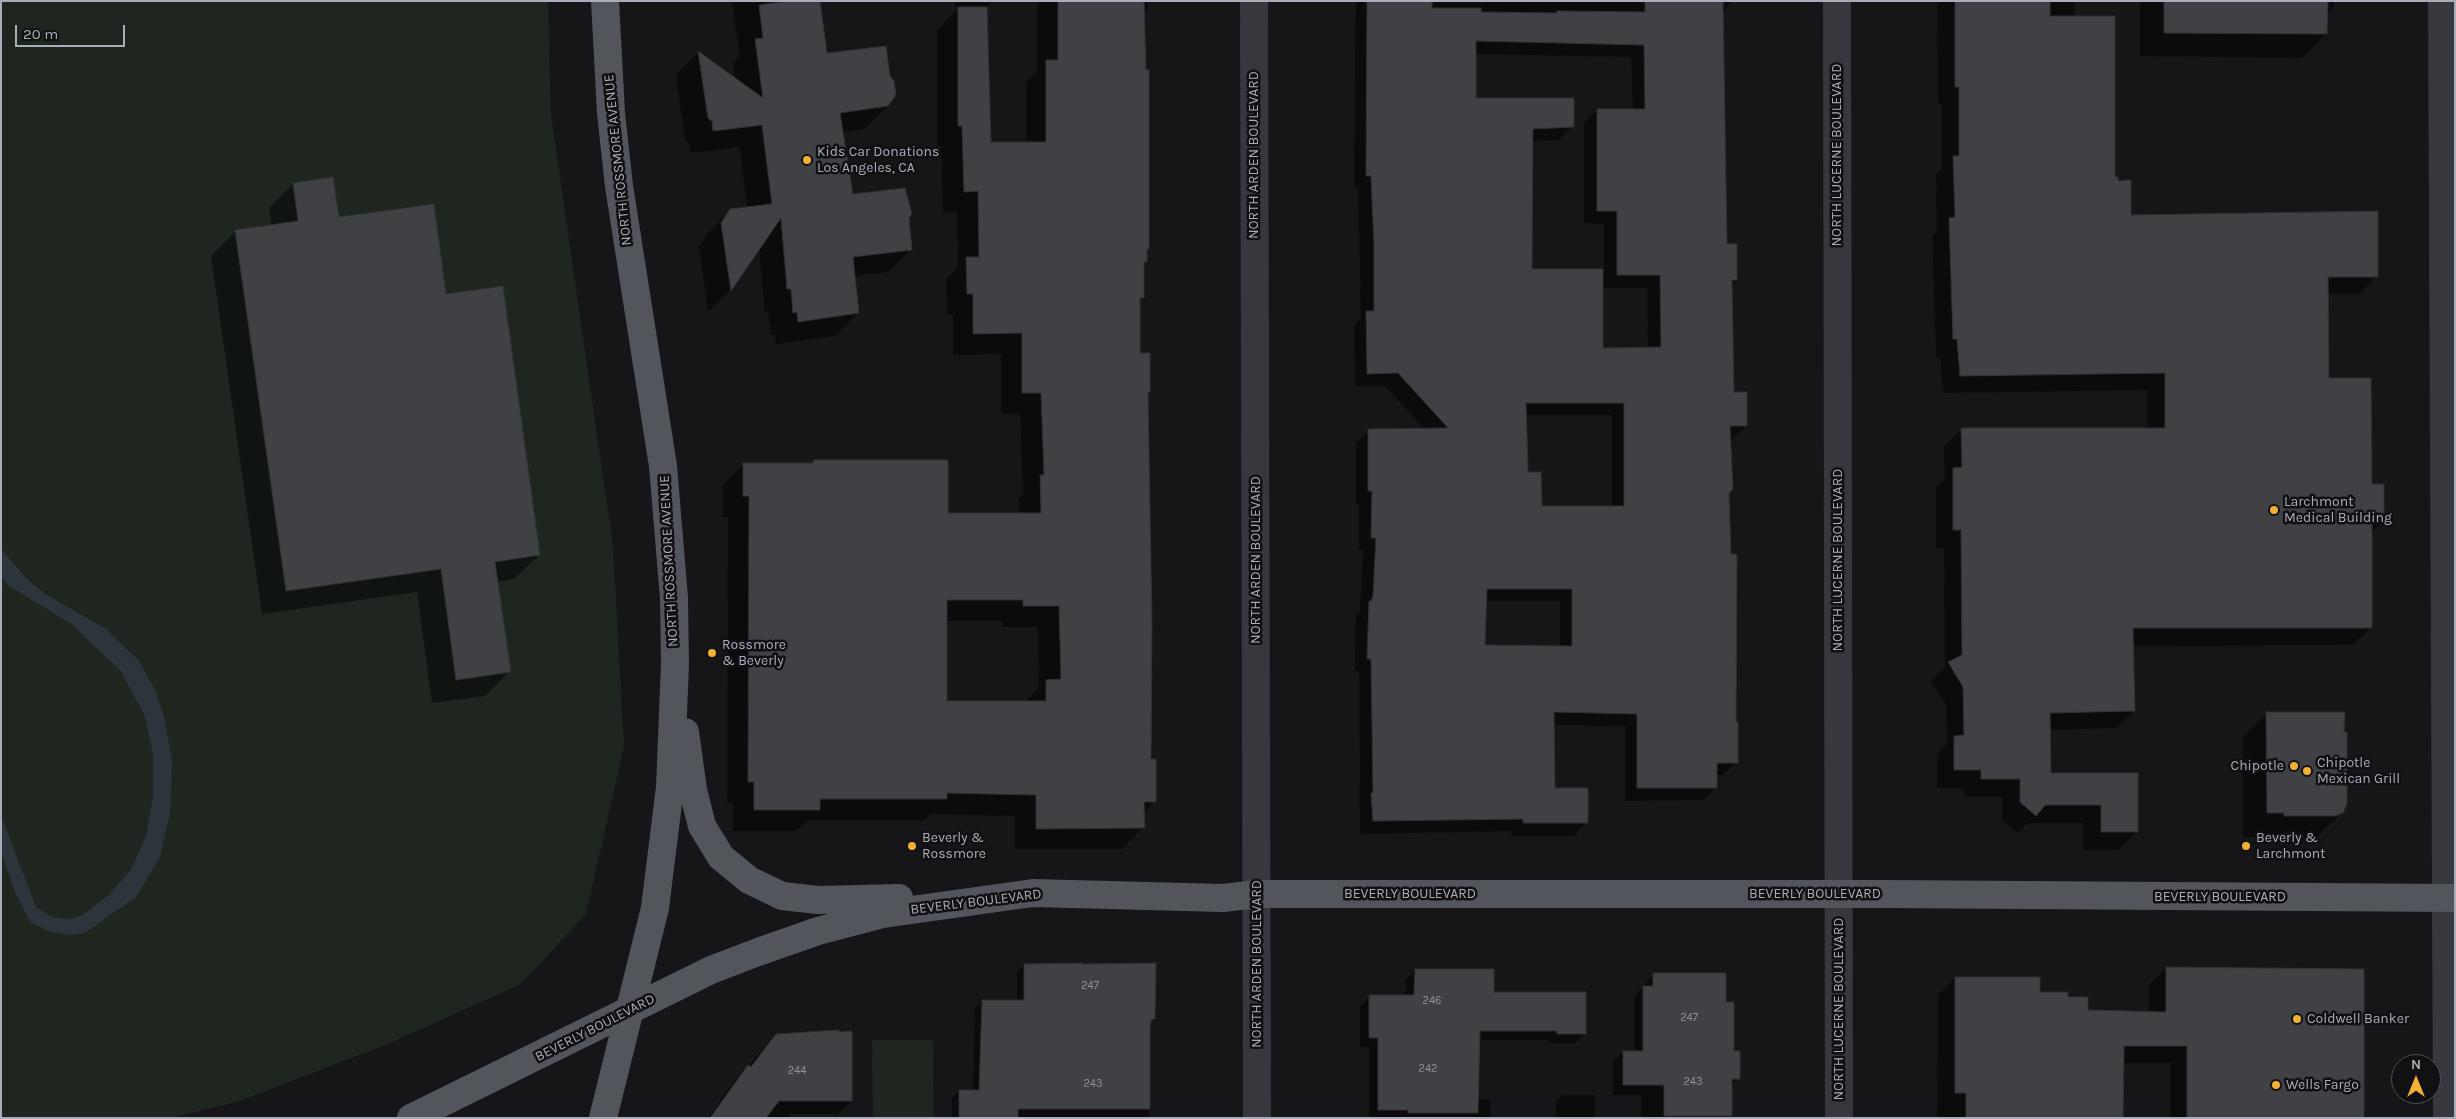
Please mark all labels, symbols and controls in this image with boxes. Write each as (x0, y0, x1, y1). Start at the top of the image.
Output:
scale bar (18, 15, 128, 47)
text: 20 m (23, 25, 58, 43)
street label: NORTH LUCERNE BOULEVARD (1829, 64, 1845, 246)
street label: NORTH ARDEN BOULEVARD (1246, 71, 1262, 239)
street label: NORTH ROSSMORE AVENUE (601, 74, 635, 246)
place label: Kids Car Donations Los Angeles, CA (817, 144, 939, 176)
marker: Kids Car Donations Los Angeles, CA (801, 154, 813, 166)
street label: NORTH LUCERNE BOULEVARD (1830, 469, 1846, 651)
street label: NORTH ROSSMORE AVENUE (656, 475, 682, 647)
street label: NORTH ARDEN BOULEVARD (1248, 476, 1264, 644)
place label: Larchmont Medical Building (2284, 494, 2392, 526)
marker: Larchmont Medical Building (2268, 504, 2280, 516)
place label: Rossmore & Beverly (722, 637, 786, 670)
marker: Rossmore & Beverly (706, 647, 718, 659)
place label: Chipotle Mexican Grill (2317, 755, 2400, 788)
place label: Chipotle (2231, 758, 2284, 774)
marker: Chipotle (2288, 760, 2300, 772)
marker: Chipotle Mexican Grill (2301, 765, 2313, 777)
place label: Beverly & Rossmore (922, 830, 986, 862)
place label: Beverly & Larchmont (2256, 830, 2325, 862)
marker: Beverly & Rossmore (906, 840, 918, 852)
marker: Beverly & Larchmont (2240, 840, 2252, 852)
street label: NORTH ARDEN BOULEVARD (1249, 880, 1265, 1048)
street label: BEVERLY BOULEVARD (909, 886, 1043, 918)
street label: BEVERLY BOULEVARD (1344, 886, 1476, 902)
street label: BEVERLY BOULEVARD (1749, 886, 1881, 902)
street label: BEVERLY BOULEVARD (2154, 889, 2286, 905)
street label: NORTH LUCERNE BOULEVARD (1831, 918, 1847, 1100)
house number: 247 (1081, 979, 1099, 993)
street label: BEVERLY BOULEVARD (532, 991, 658, 1065)
house number: 246 (1423, 994, 1441, 1008)
house number: 247 (1680, 1011, 1698, 1025)
place label: Coldwell Banker (2307, 1011, 2409, 1027)
marker: Coldwell Banker (2291, 1013, 2303, 1025)
north arrow (2391, 1054, 2441, 1104)
text: N (2411, 1056, 2421, 1073)
house number: 242 (1419, 1062, 1437, 1076)
house number: 244 (788, 1064, 806, 1078)
house number: 243 (1683, 1075, 1703, 1089)
house number: 243 (1083, 1077, 1103, 1091)
place label: Wells Fargo (2286, 1077, 2359, 1093)
marker: Wells Fargo (2270, 1079, 2282, 1091)

